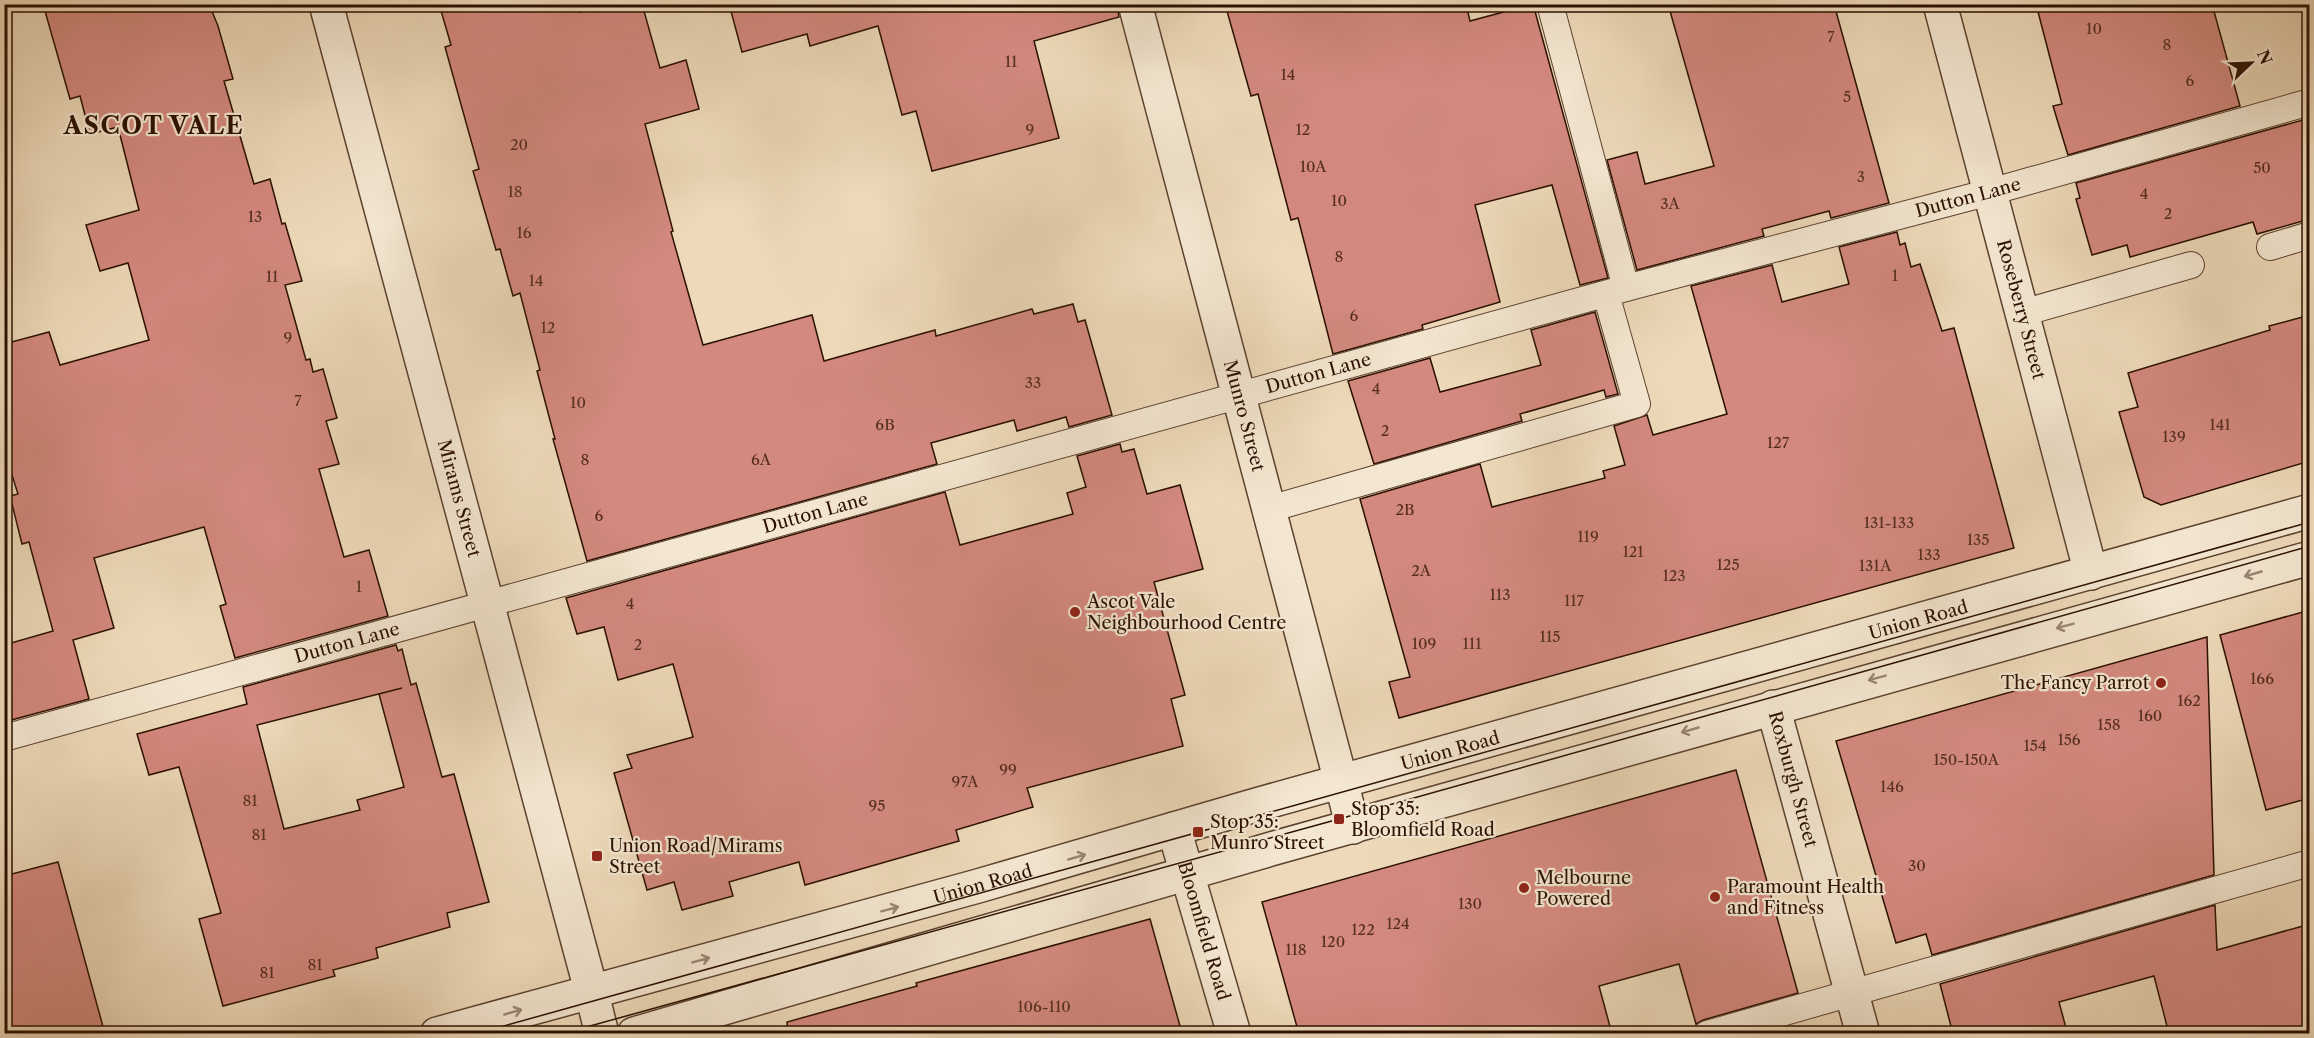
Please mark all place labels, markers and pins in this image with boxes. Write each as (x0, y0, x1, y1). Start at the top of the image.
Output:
place label: Ascot Vale Neighbourhood Centre (1086, 591, 1286, 634)
marker: Ascot Vale Neighbourhood Centre (1068, 605, 1082, 619)
place label: The Fancy Parrot (2001, 672, 2150, 694)
marker: The Fancy Parrot (2154, 676, 2168, 690)
place label: Stop 35: Bloomfield Road (1351, 798, 1495, 841)
place label: Stop 35: Munro Street (1210, 811, 1325, 854)
marker: Stop 35: Bloomfield Road (1332, 812, 1346, 826)
marker: Stop 35: Munro Street (1191, 825, 1205, 839)
place label: Union Road/Mirams Street (609, 835, 783, 878)
marker: Union Road/Mirams Street (590, 849, 604, 863)
place label: Melbourne Powered (1536, 867, 1631, 910)
place label: Paramount Health and Fitness (1727, 876, 1884, 919)
marker: Melbourne Powered (1517, 881, 1531, 895)
marker: Paramount Health and Fitness (1708, 890, 1722, 904)

